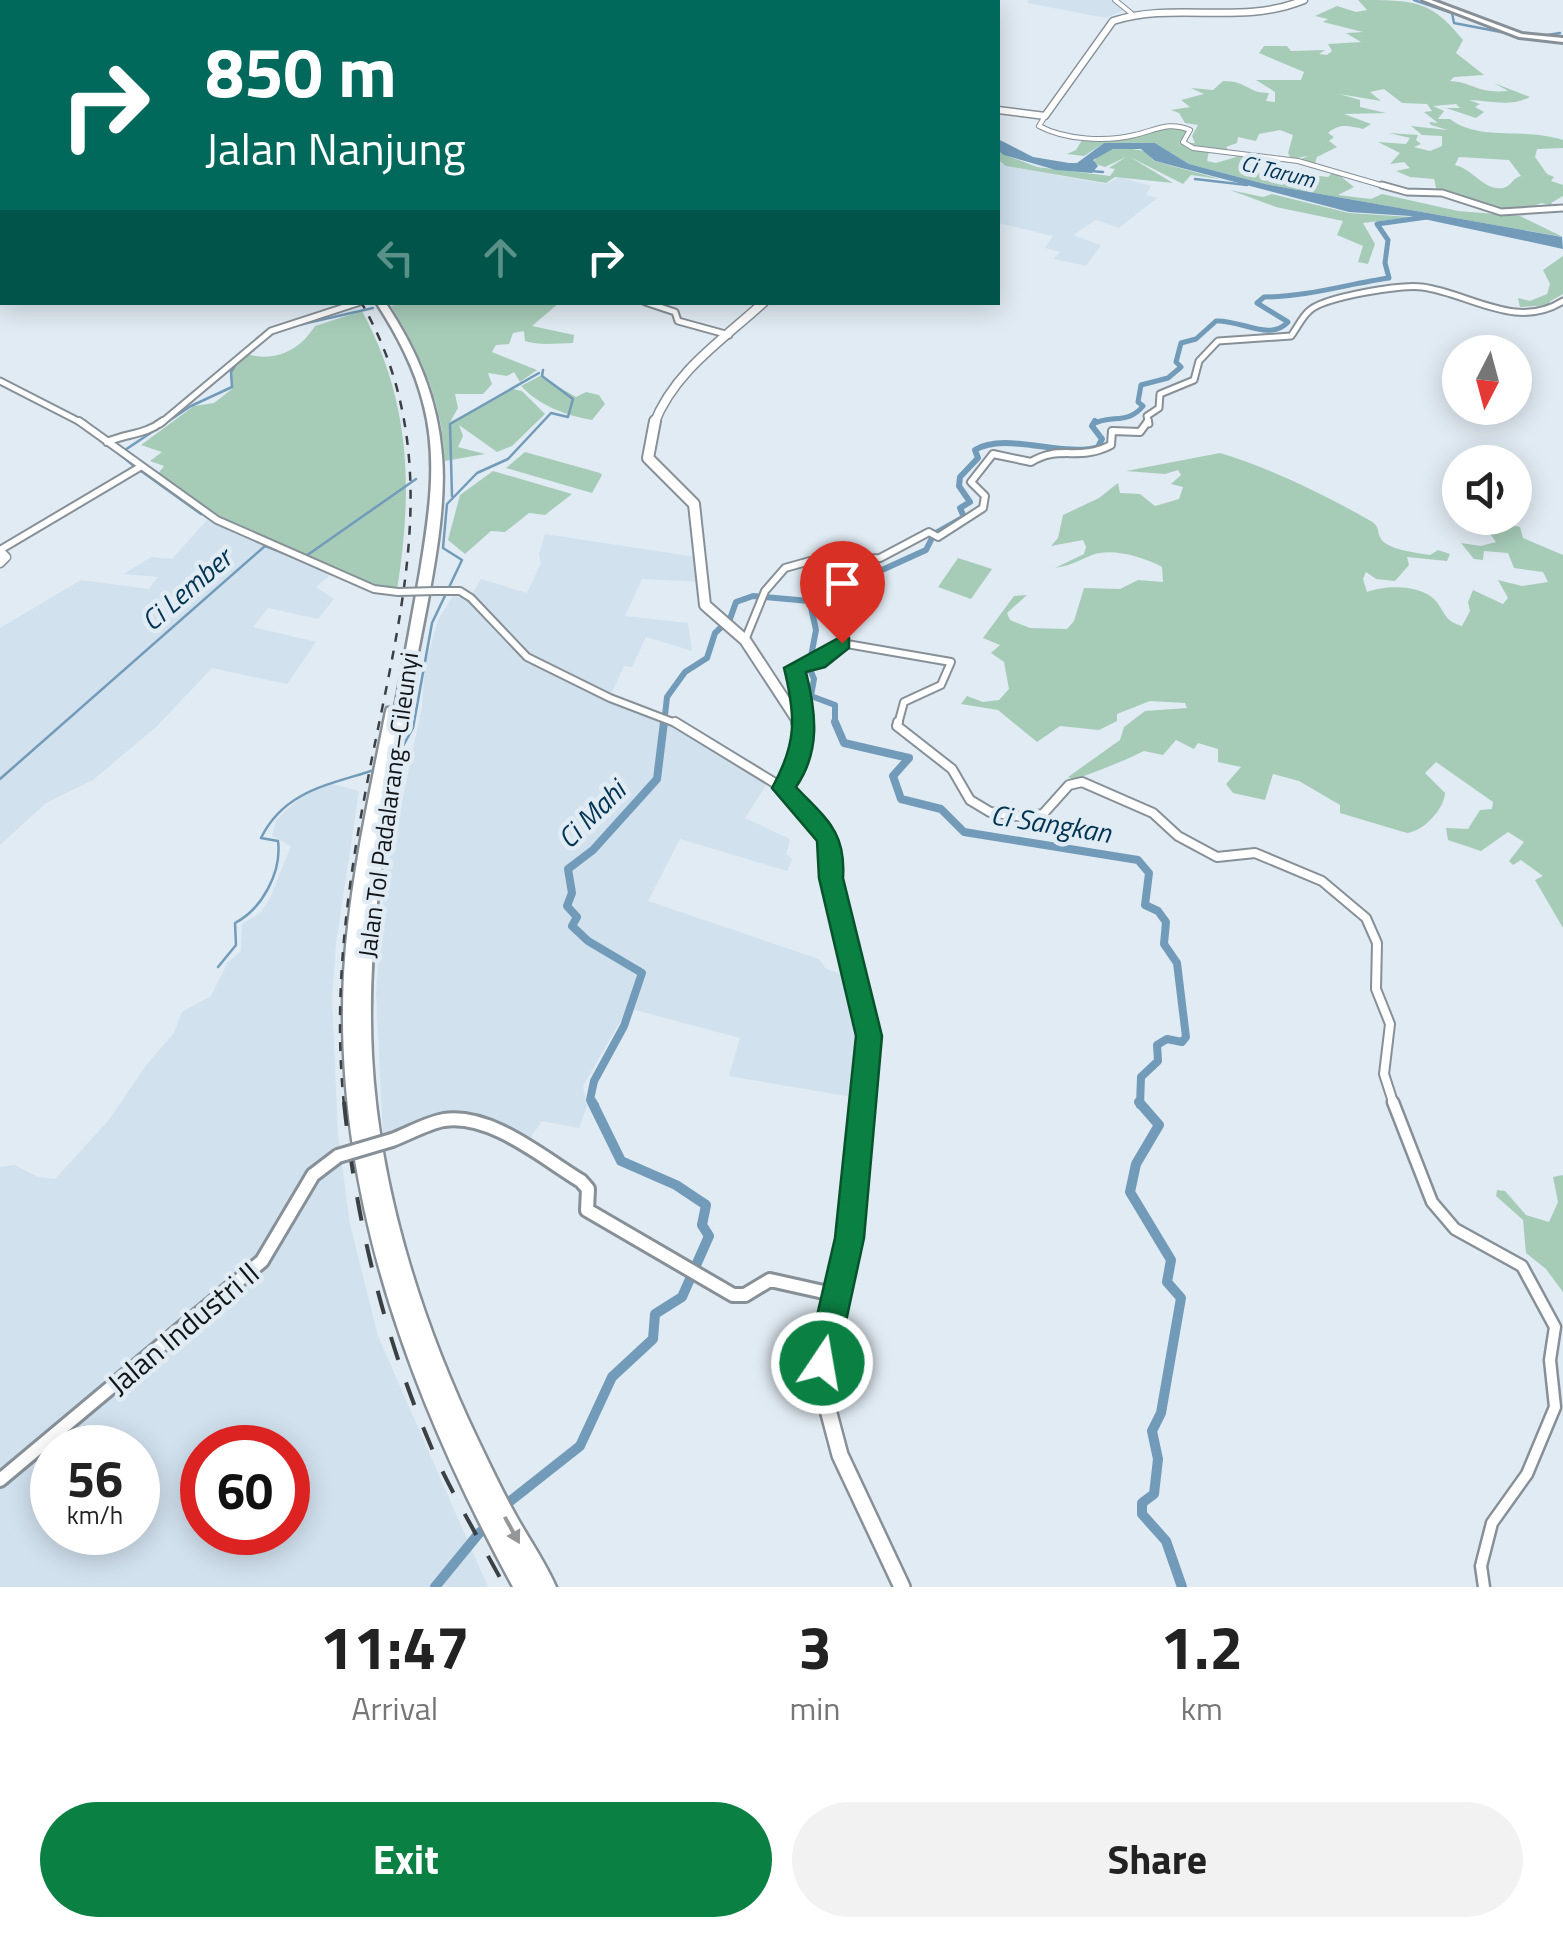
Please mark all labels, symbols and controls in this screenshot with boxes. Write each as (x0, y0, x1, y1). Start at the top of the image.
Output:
text: 850 m (205, 18, 397, 124)
icon: right (40, 40, 170, 170)
text: Jalan Nanjung (205, 114, 466, 182)
water label: Ci Tarum (1238, 145, 1319, 197)
icon: left (368, 230, 423, 285)
icon: ahead (473, 230, 528, 285)
icon: right (578, 230, 633, 285)
north arrow (1442, 335, 1532, 425)
map controls (1442, 335, 1532, 535)
button: sound (1442, 445, 1532, 535)
water label: Ci Lember (131, 535, 243, 641)
pin (800, 541, 885, 644)
icon: arrive (815, 556, 870, 611)
street label: Jalan Tol Padalarang–Cileunyi (348, 650, 428, 960)
water label: Ci Mahi (547, 768, 637, 858)
water label: Ci Sangkan (988, 792, 1115, 854)
street label: Jalan Industri II (97, 1250, 269, 1406)
position arrow (770, 1311, 874, 1415)
speed limit sign: 60 (180, 1425, 310, 1555)
text: 56 (67, 1440, 123, 1516)
text: km/h (67, 1496, 123, 1534)
one-way arrow (504, 1516, 521, 1545)
text: 11:47 (320, 1601, 470, 1692)
text: 3 (798, 1601, 832, 1692)
text: 1.2 (1160, 1601, 1243, 1692)
text: Arrival (351, 1684, 438, 1732)
text: min (790, 1684, 841, 1732)
text: km (1181, 1684, 1223, 1732)
button: Exit (40, 1802, 772, 1917)
button: Share (792, 1802, 1523, 1917)

